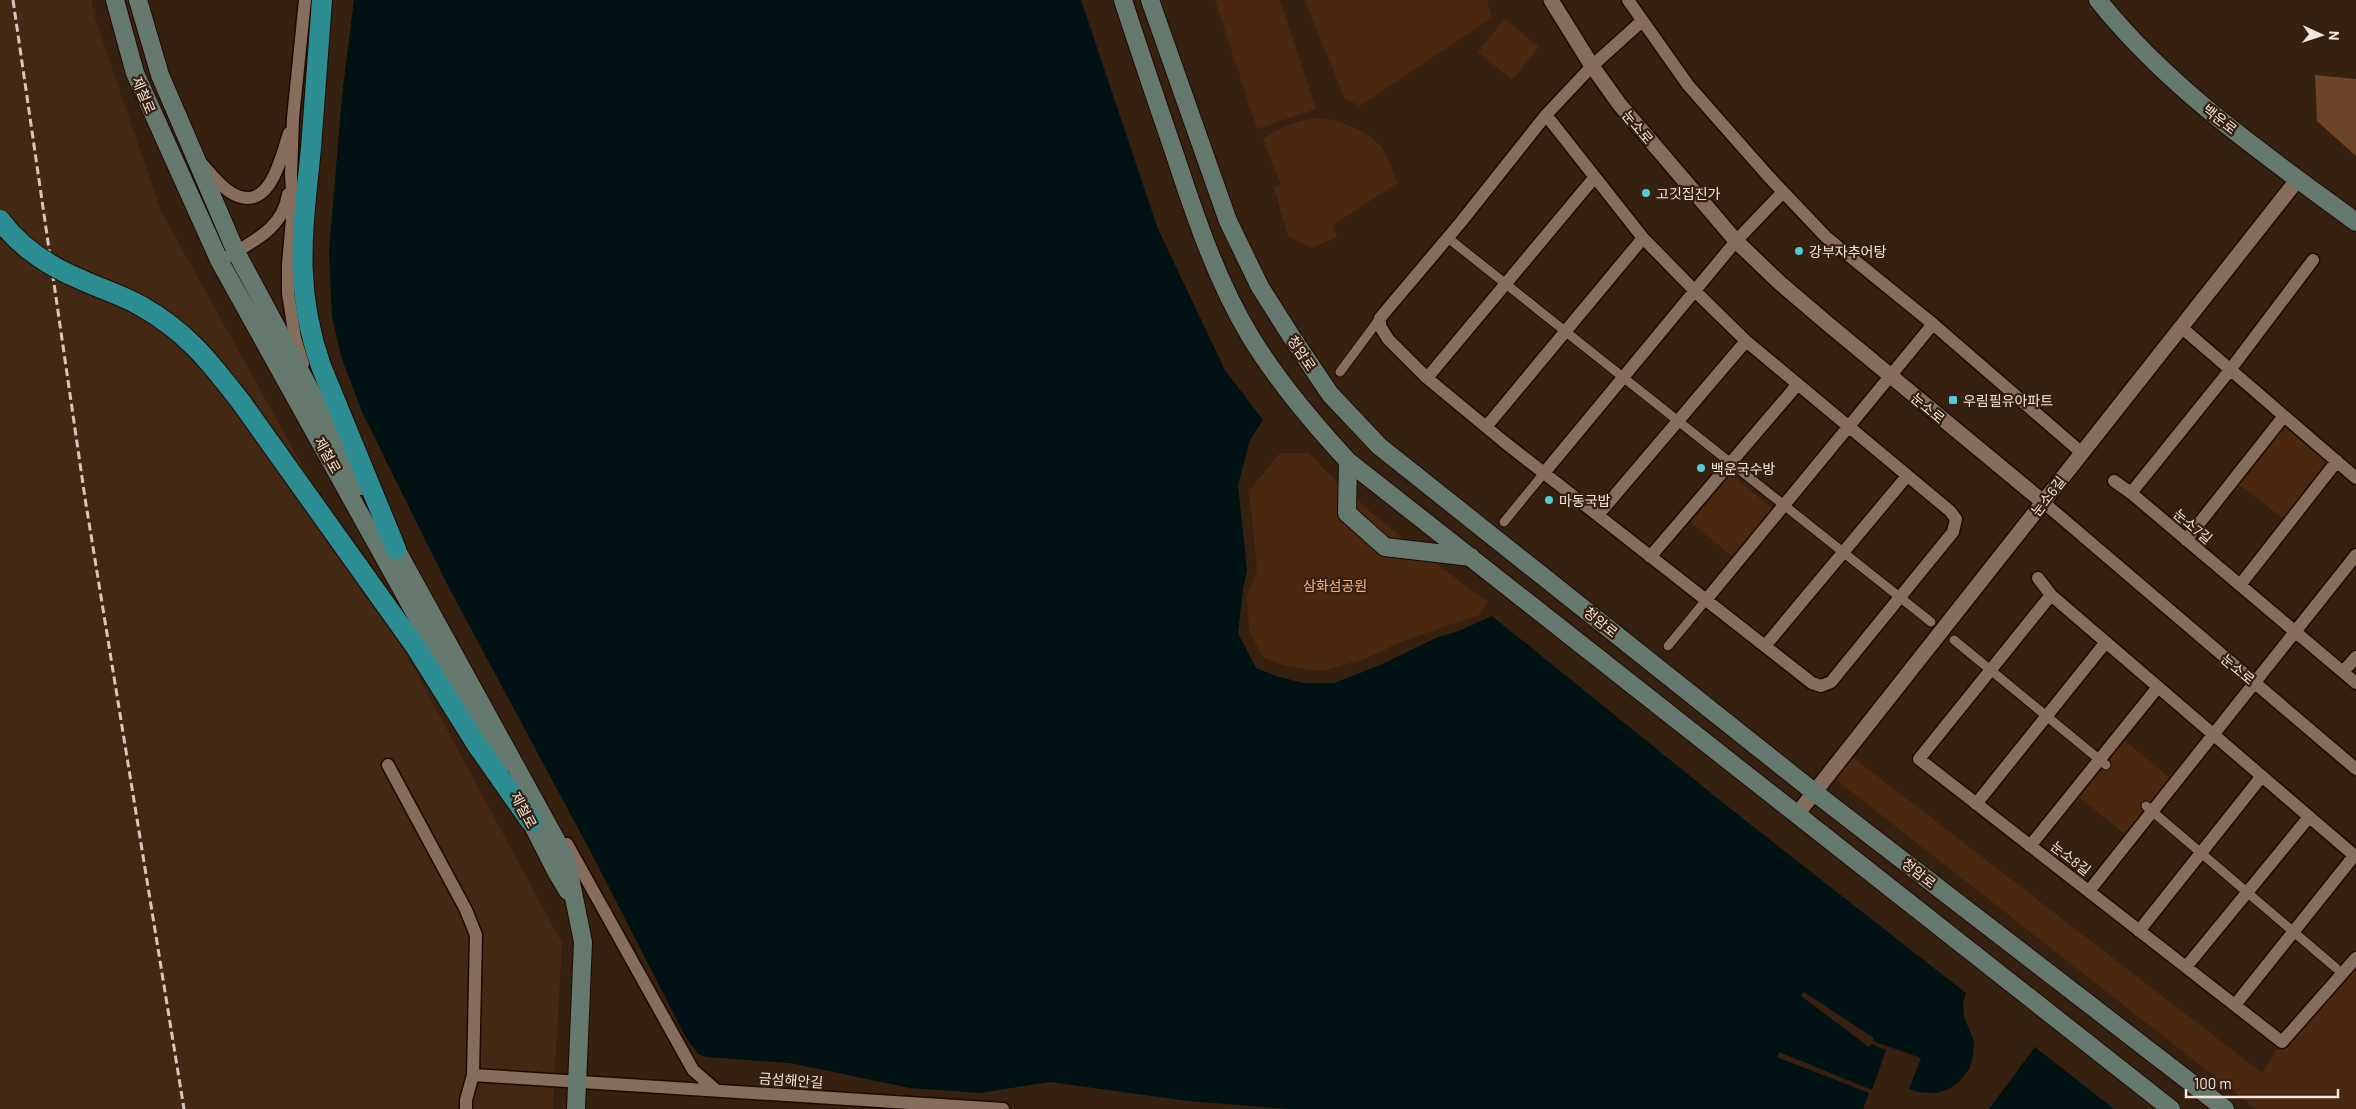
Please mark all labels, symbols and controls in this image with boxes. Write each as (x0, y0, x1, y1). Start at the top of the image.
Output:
north arrow (2296, 10, 2346, 60)
text: N (2326, 31, 2343, 41)
street label: 제철로 (129, 74, 159, 116)
street label: 백운로 (2200, 100, 2241, 138)
street label: 눈소로 (1619, 107, 1657, 147)
place label: 고깃집진가 (1656, 185, 1721, 202)
marker: 고깃집진가 (1640, 187, 1652, 199)
place label: 강부자추어탕 (1809, 243, 1886, 260)
marker: 강부자추어탕 (1793, 245, 1805, 257)
street label: 청암로 (1284, 332, 1320, 374)
street label: 눈소로 (1908, 389, 1948, 427)
place label: 우림필유아파트 (1963, 392, 2053, 409)
marker: 우림필유아파트 (1947, 394, 1959, 406)
street label: 제철로 (311, 434, 345, 476)
place label: 백운국수방 (1711, 460, 1776, 477)
marker: 백운국수방 (1695, 462, 1707, 474)
street label: 눈소6길 (2027, 473, 2069, 519)
place label: 마동국밥 (1559, 492, 1611, 509)
marker: 마동국밥 (1543, 494, 1555, 506)
street label: 눈소7길 (2170, 505, 2216, 547)
park label: 삼화섬공원 (1303, 577, 1367, 594)
street label: 청암로 (1581, 603, 1621, 641)
street label: 눈소로 (2218, 650, 2258, 688)
street label: 제철로 (507, 789, 541, 831)
street label: 눈소8길 (2048, 837, 2094, 879)
street label: 청암로 (1899, 854, 1940, 892)
scale bar (2186, 1066, 2338, 1098)
street label: 금섬해안길 (758, 1069, 824, 1091)
text: 100 m (2194, 1074, 2232, 1092)

